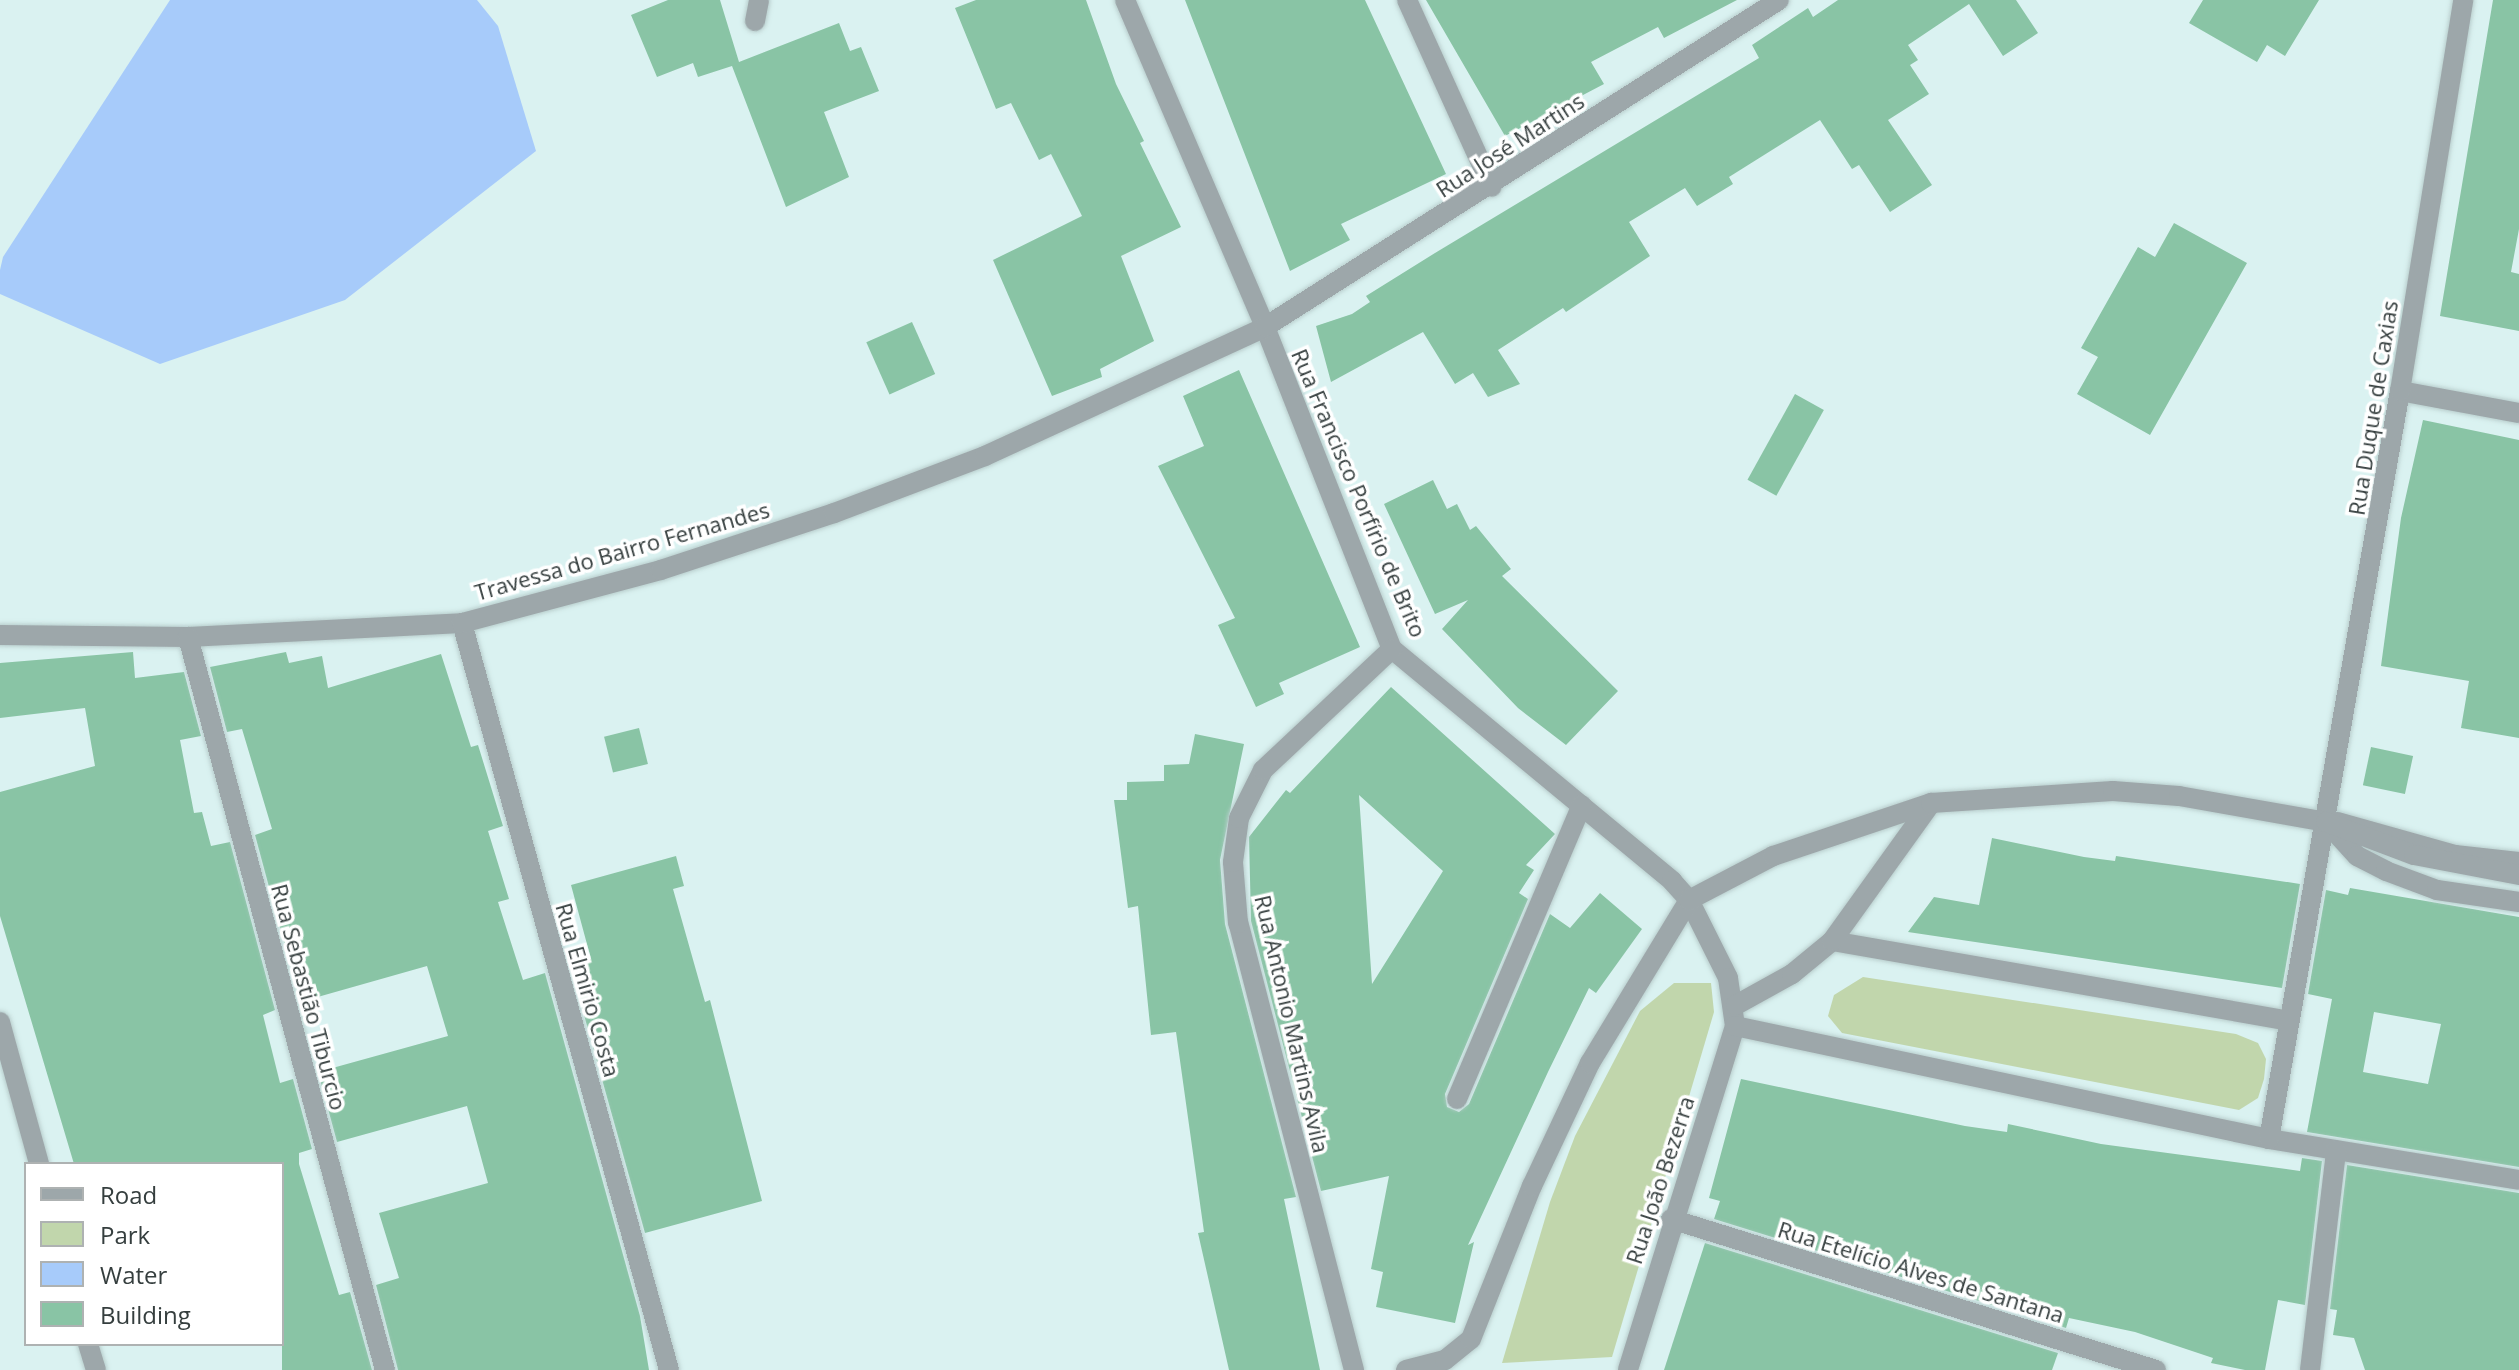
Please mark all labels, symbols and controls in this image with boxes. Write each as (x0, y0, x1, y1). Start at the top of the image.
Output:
street label: Rua José Martins (1431, 87, 1589, 203)
street label: Rua Duque de Caxias (2343, 299, 2403, 517)
street label: Rua Francisco Porfírio de Brito (1286, 345, 1432, 641)
street label: Travessa do Bairro Fernandes (472, 496, 772, 606)
street label: Rua Sebastião Tiburcio (266, 881, 352, 1113)
street label: Rua Antonio Martins Avila (1249, 893, 1335, 1155)
street label: Rua Elmirio Costa (551, 900, 625, 1080)
street label: Rua João Bezerra (1620, 1093, 1700, 1267)
legend (24, 1162, 284, 1346)
text: Road (100, 1178, 157, 1211)
street label: Rua Etelício Alves de Santana (1775, 1216, 2067, 1328)
text: Park (100, 1218, 150, 1251)
text: Water (100, 1258, 167, 1291)
text: Building (100, 1298, 191, 1331)

